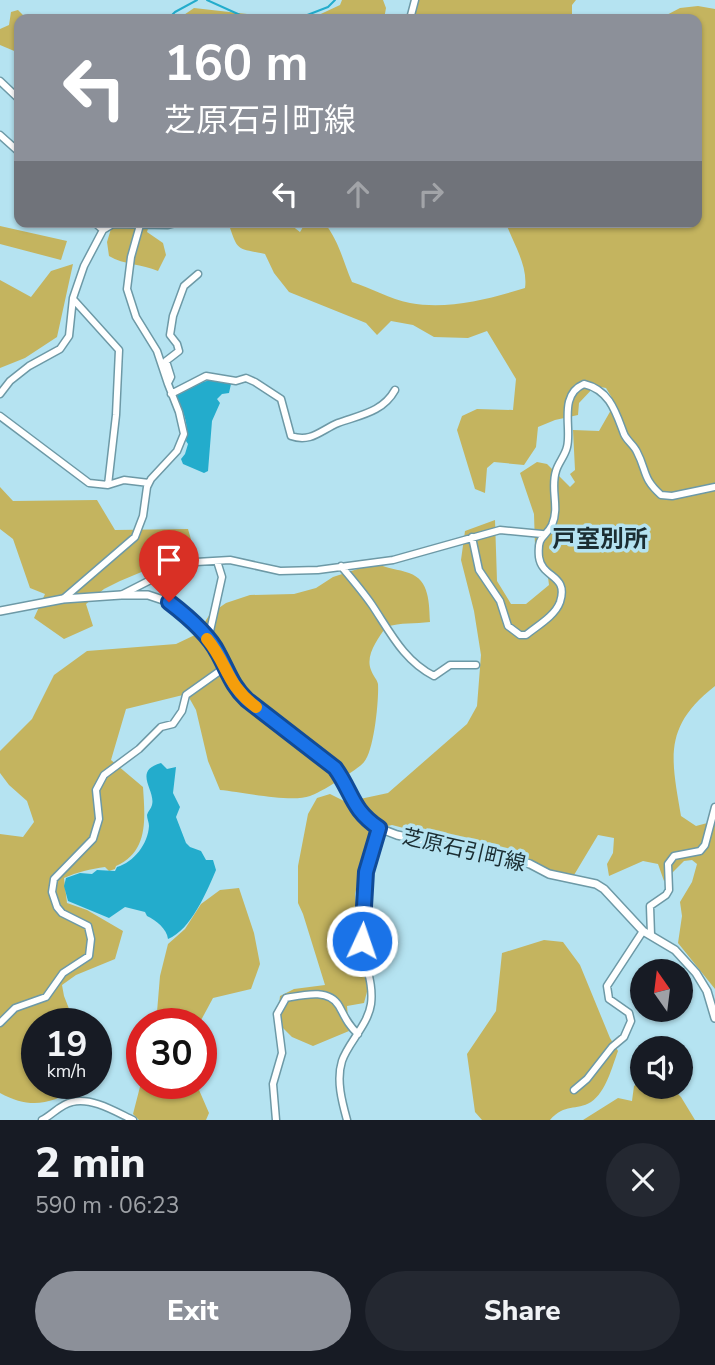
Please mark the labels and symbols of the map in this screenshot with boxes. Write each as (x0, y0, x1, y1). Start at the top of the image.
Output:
district label: 戸室別所 (552, 523, 648, 555)
pin (139, 530, 199, 602)
street label: 芝原石引町線 (399, 822, 529, 878)
position arrow (325, 904, 399, 978)
north arrow (630, 959, 693, 1022)
speed limit sign: 30 (126, 1008, 217, 1099)

